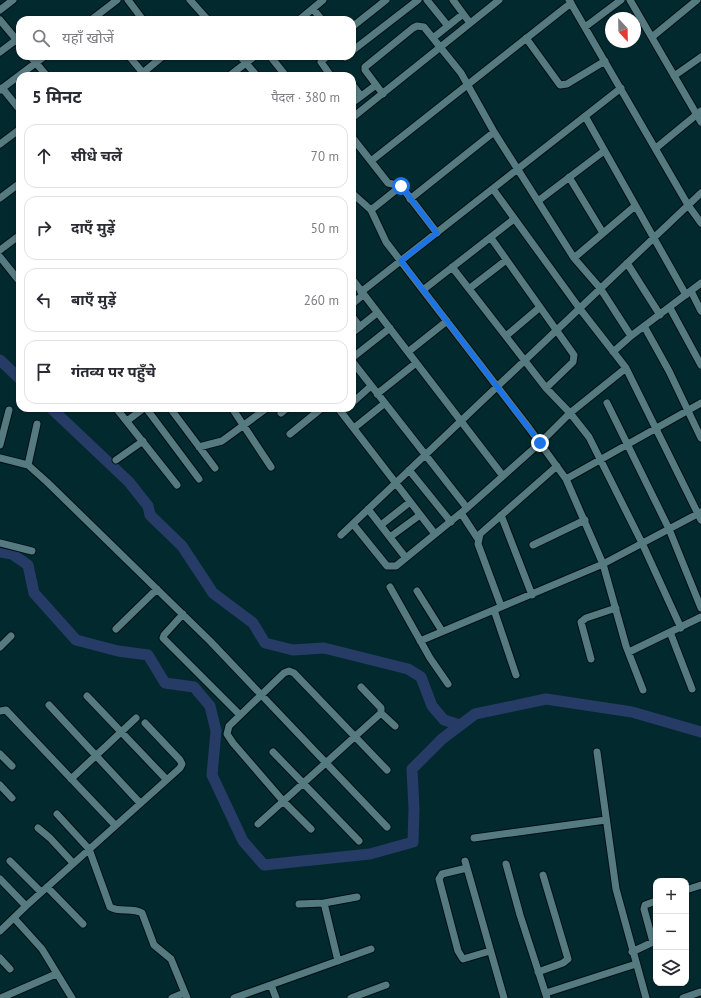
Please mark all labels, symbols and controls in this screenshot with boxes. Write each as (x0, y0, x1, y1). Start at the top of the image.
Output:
north arrow (605, 12, 641, 48)
search box (16, 16, 356, 60)
icon: search (30, 27, 52, 49)
text: यहाँ खोजें (62, 28, 114, 47)
text: 5 मिनट (32, 86, 82, 108)
text: पैदल · 380 m (271, 89, 340, 106)
icon: ahead (33, 145, 55, 167)
text: सीधे चलें (71, 146, 122, 165)
text: 70 m (311, 148, 339, 165)
route start (392, 177, 410, 195)
icon: right (33, 217, 55, 239)
text: दाएँ मुड़ें (71, 218, 115, 237)
text: 50 m (311, 220, 339, 237)
icon: left (33, 289, 55, 311)
text: बाएँ मुड़ें (71, 290, 116, 309)
text: 260 m (304, 292, 339, 309)
icon: arrive (33, 361, 55, 383)
text: गंतव्य पर पहुँचे (71, 362, 156, 381)
route end (531, 434, 549, 452)
map controls (653, 878, 689, 986)
button: + (653, 878, 689, 914)
button: − (653, 914, 689, 950)
button: layers (653, 950, 689, 986)

